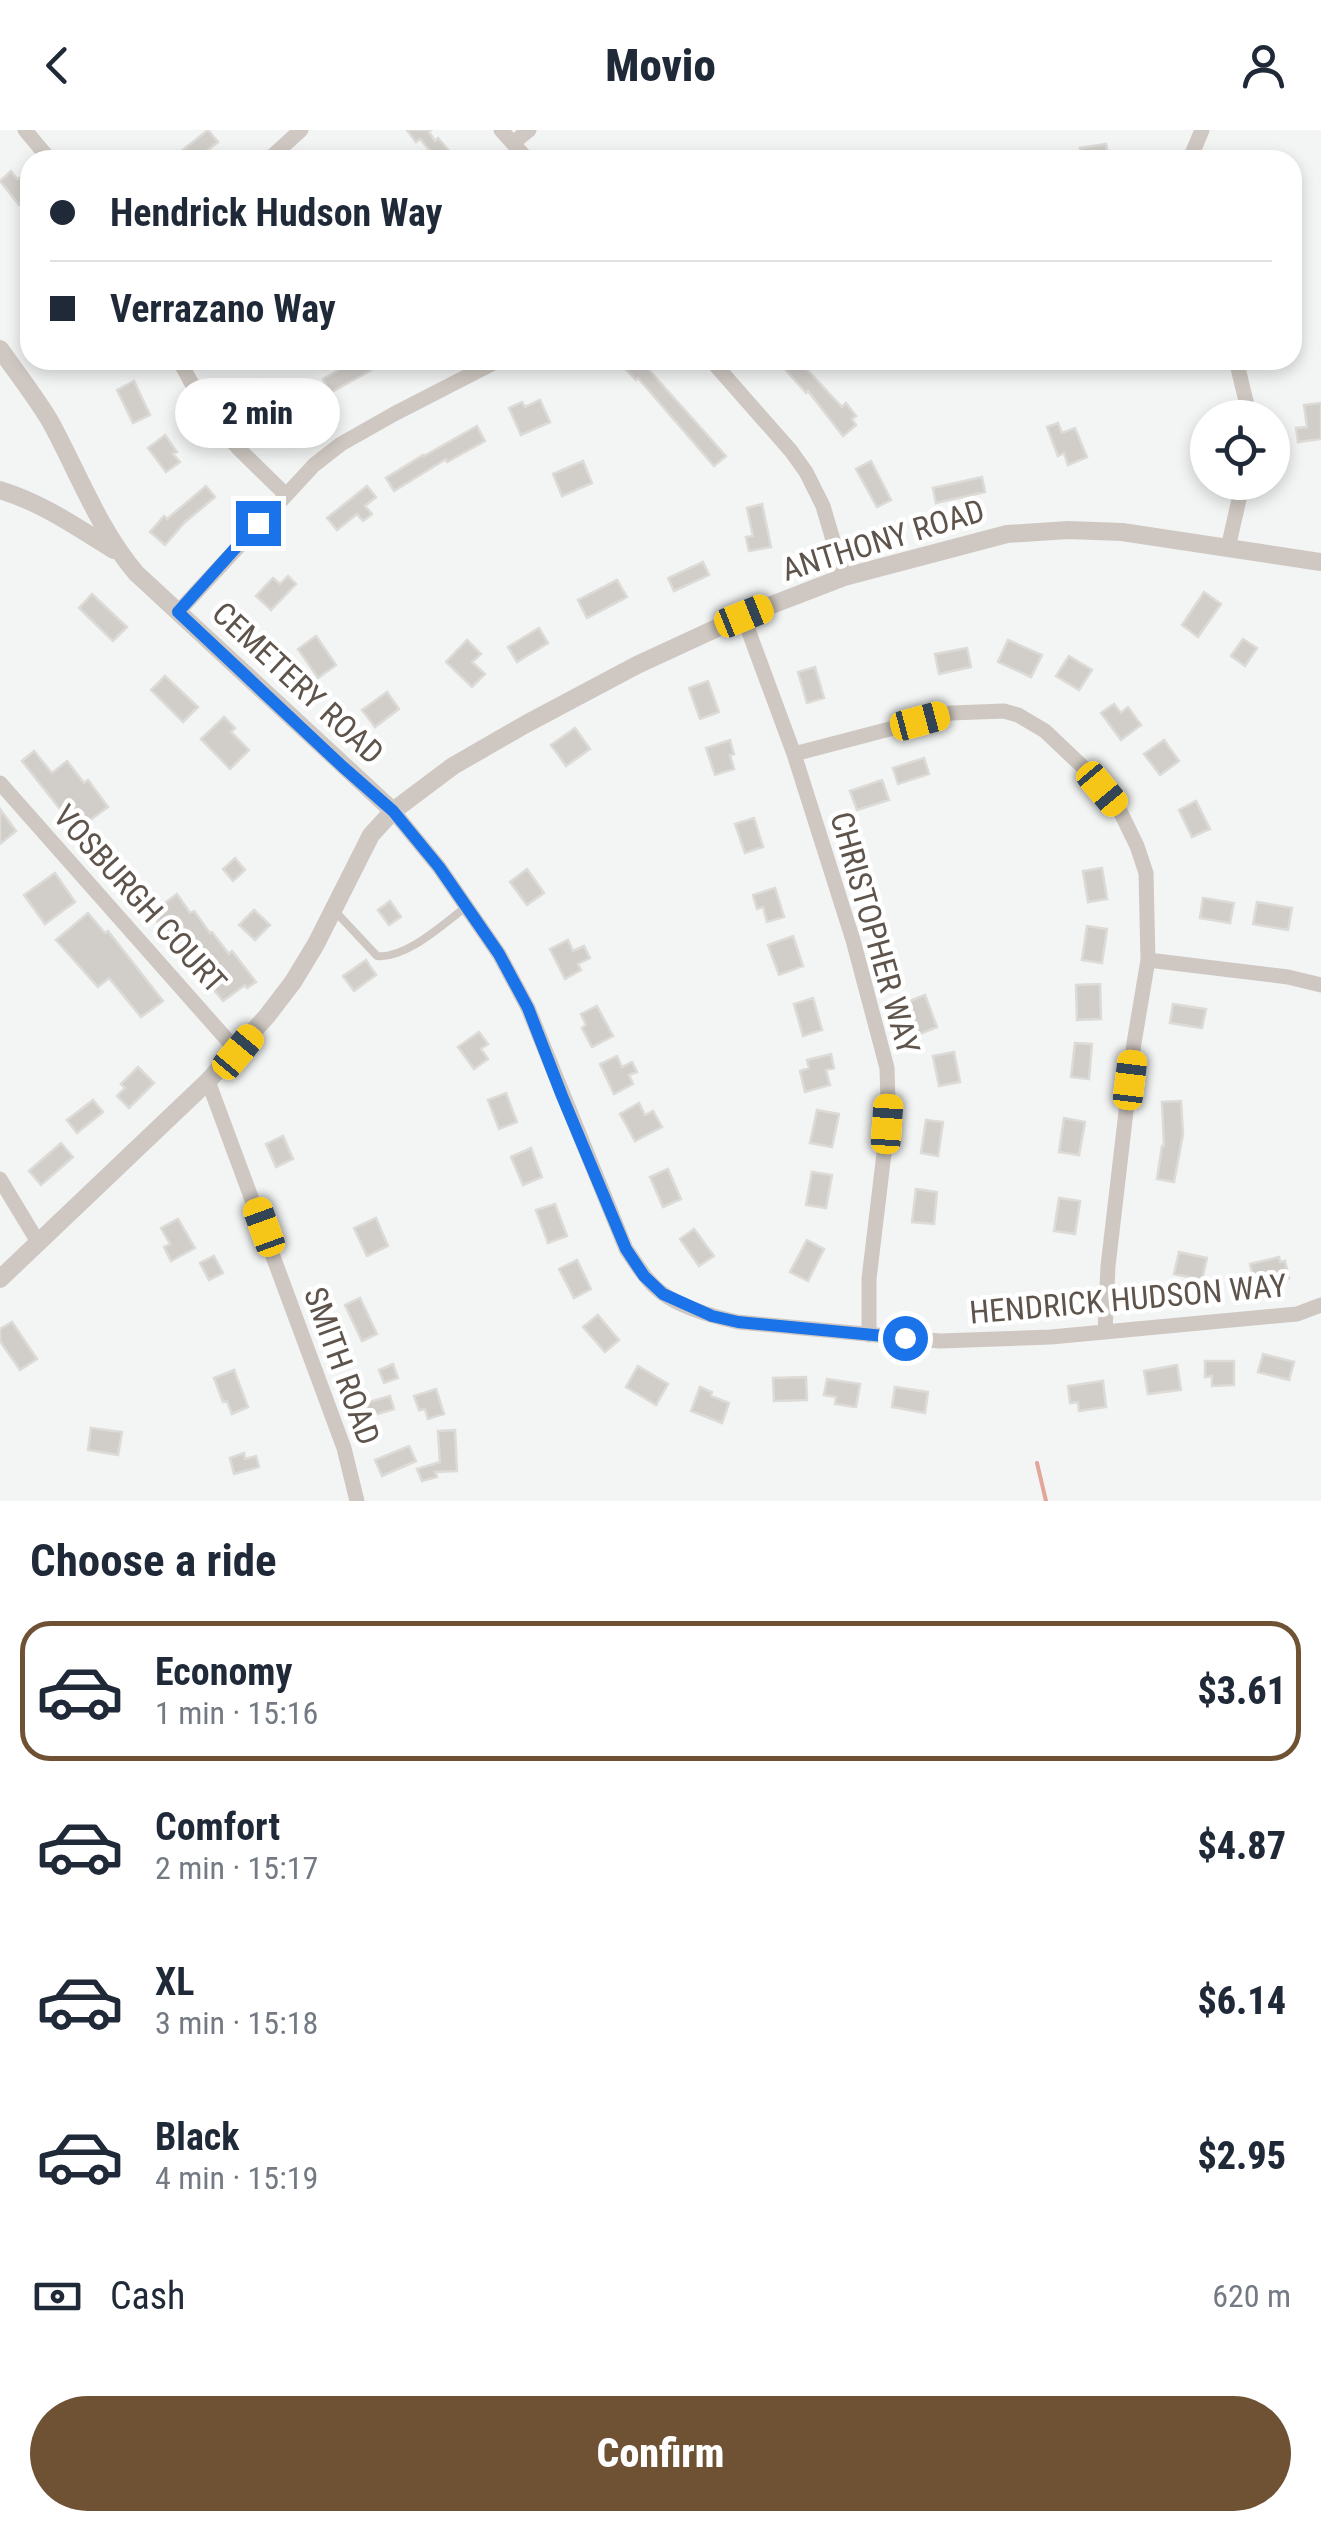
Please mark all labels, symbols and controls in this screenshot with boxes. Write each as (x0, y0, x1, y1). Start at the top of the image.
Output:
icon: back (30, 38, 85, 93)
icon: person (1236, 38, 1291, 93)
text: Movio (605, 39, 716, 92)
text: Hendrick Hudson Way (110, 191, 442, 235)
text: Verrazano Way (110, 287, 336, 331)
callout: 2 min (176, 378, 340, 448)
text: 2 min (222, 394, 293, 432)
map controls (1190, 400, 1290, 500)
button: locate (1190, 400, 1290, 500)
street label: ANTHONY ROAD (777, 491, 989, 589)
route end (236, 501, 281, 546)
car (711, 591, 777, 641)
street label: CEMETERY ROAD (205, 594, 391, 772)
car (887, 699, 953, 743)
car (1071, 756, 1133, 822)
street label: VOSBURGH COURT (46, 797, 234, 1001)
street label: CHRISTOPHER WAY (822, 807, 928, 1059)
car (207, 1019, 269, 1085)
car (1111, 1048, 1149, 1112)
car (870, 1093, 904, 1155)
car (240, 1194, 288, 1260)
street label: HENDRICK HUDSON WAY (968, 1266, 1288, 1332)
street label: SMITH ROAD (296, 1282, 388, 1450)
route start (883, 1316, 928, 1361)
text: Choose a ride (30, 1534, 277, 1587)
icon: car (35, 1646, 125, 1736)
text: Economy (155, 1650, 292, 1694)
text: $3.61 (1197, 1669, 1286, 1713)
text: 1 min · 15:16 (155, 1694, 318, 1732)
icon: car (35, 1801, 125, 1891)
text: Comfort (155, 1805, 280, 1849)
text: $4.87 (1197, 1824, 1286, 1868)
text: 2 min · 15:17 (155, 1849, 318, 1887)
icon: car (35, 1956, 125, 2046)
text: XL (155, 1960, 194, 2004)
text: $6.14 (1197, 1979, 1286, 2023)
text: 3 min · 15:18 (155, 2004, 318, 2042)
icon: car (35, 2111, 125, 2201)
text: Black (155, 2115, 239, 2159)
text: $2.95 (1197, 2134, 1286, 2178)
text: 4 min · 15:19 (155, 2159, 318, 2197)
icon: cash (30, 2269, 85, 2324)
text: Cash (110, 2274, 185, 2318)
text: 620 m (1212, 2277, 1291, 2315)
button: Confirm (30, 2396, 1291, 2511)

